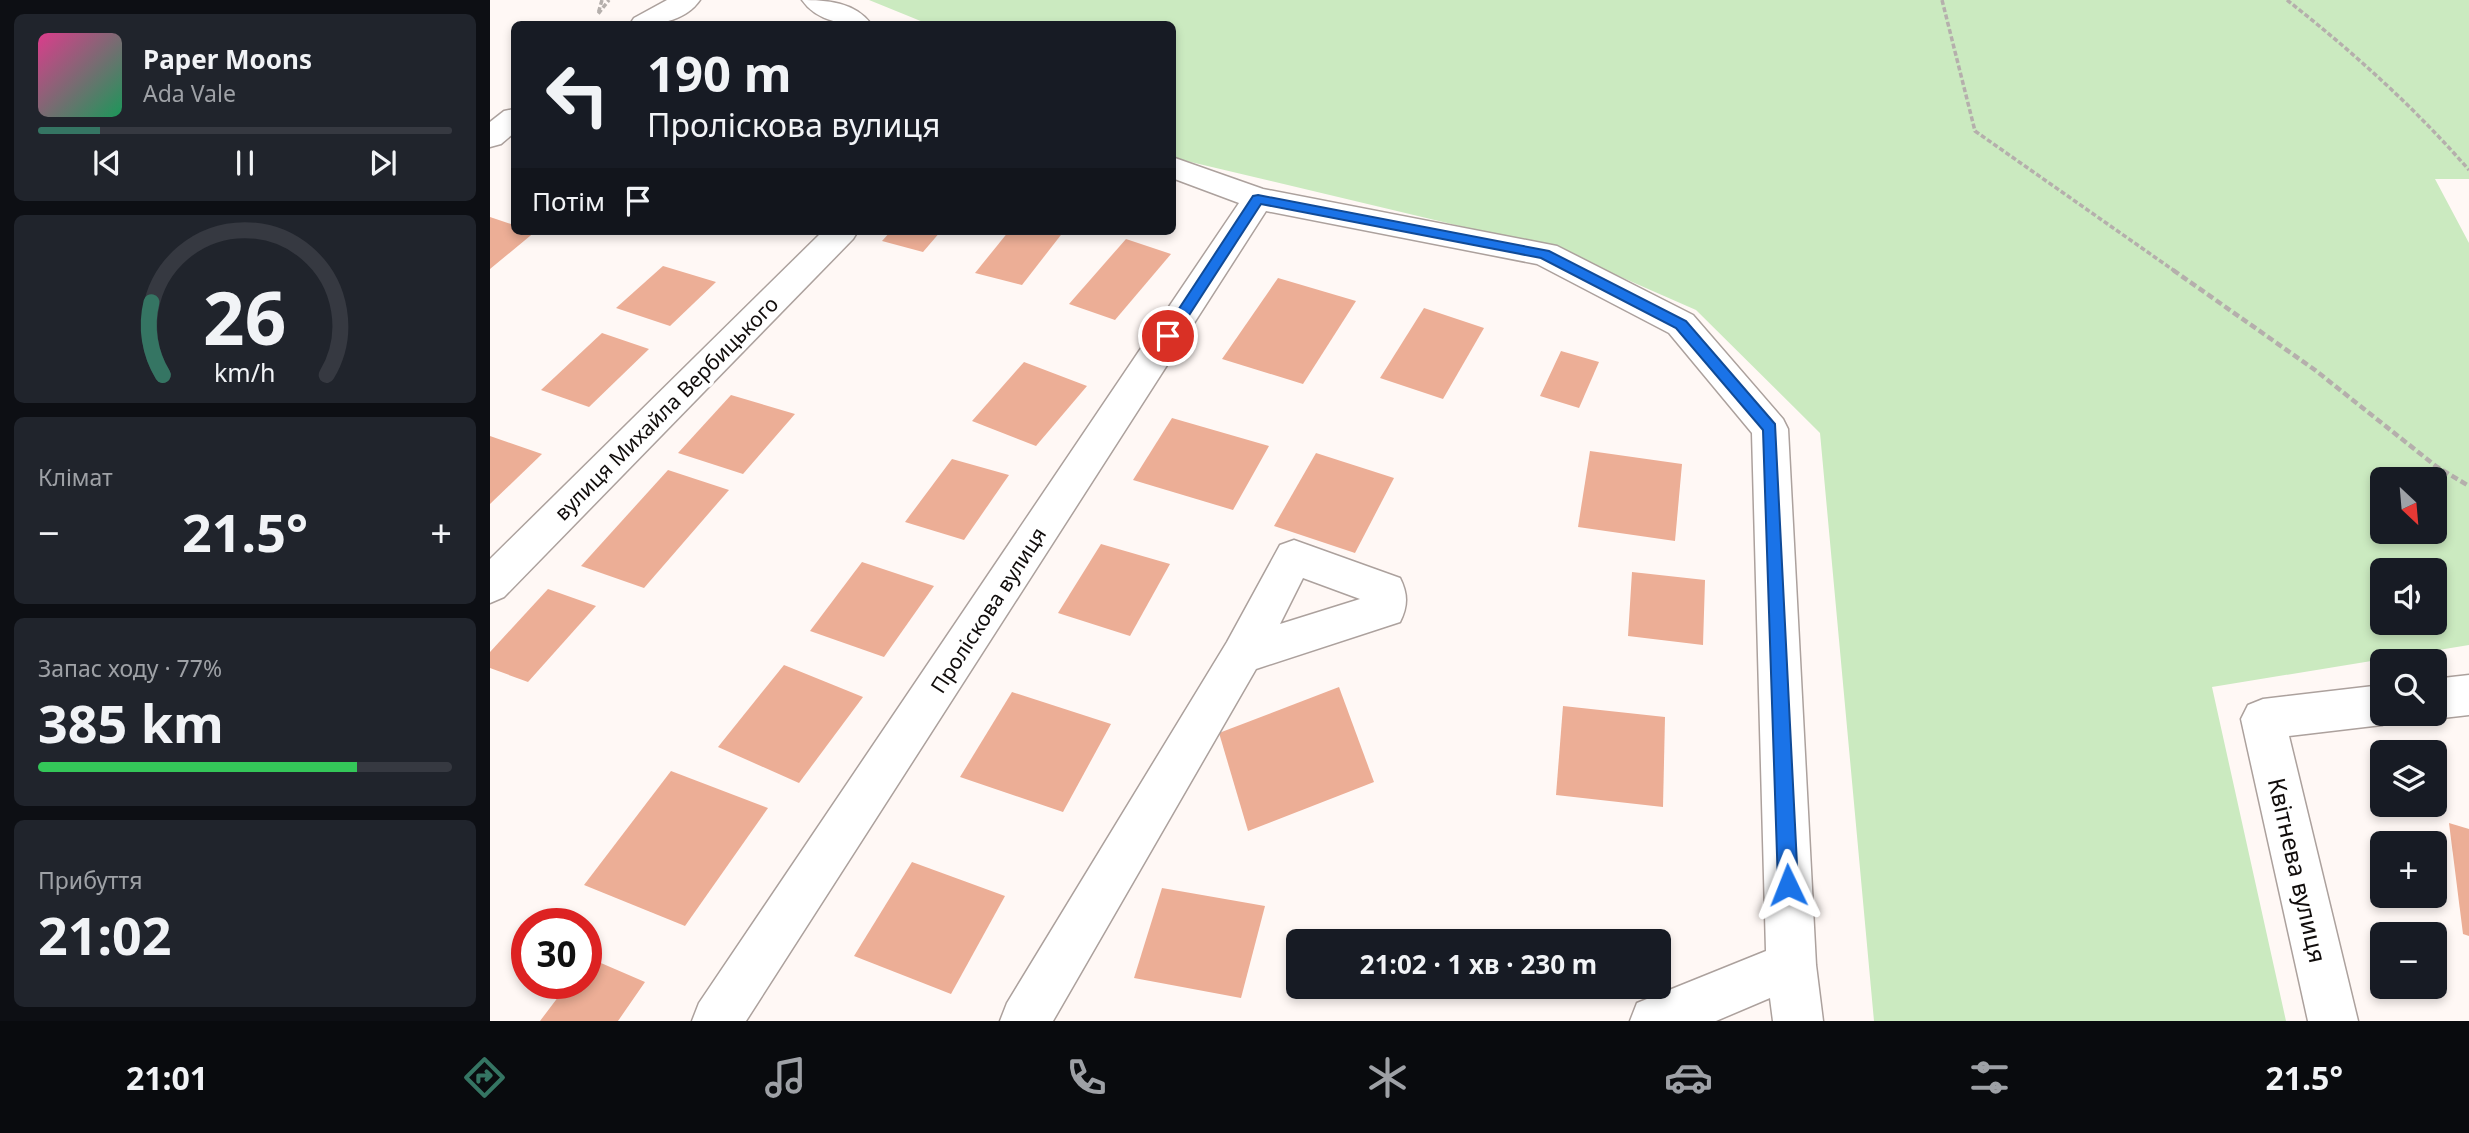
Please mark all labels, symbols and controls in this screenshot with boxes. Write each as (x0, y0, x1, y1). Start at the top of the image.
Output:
text: 190 m (647, 40, 792, 106)
text: Paper Moons (143, 41, 312, 77)
icon: left (532, 49, 623, 140)
text: Ada Vale (143, 77, 236, 109)
text: Проліскова вулиця (647, 103, 940, 146)
icon: previous (88, 144, 126, 182)
icon: pause (226, 144, 264, 182)
icon: next (364, 144, 402, 182)
icon: arrive (619, 182, 657, 220)
text: Потім (532, 183, 605, 219)
text: 26 (203, 268, 287, 367)
street label: вулиця Михайла Вербицького (548, 290, 784, 526)
pin (1138, 306, 1198, 366)
icon: arrive (1149, 317, 1187, 355)
text: km/h (214, 355, 276, 389)
text: Клімат (38, 461, 113, 493)
north arrow (2370, 467, 2446, 544)
map controls (2370, 467, 2447, 999)
text: 21.5° (182, 496, 308, 567)
text: − (38, 506, 60, 558)
text: + (430, 506, 452, 558)
street label: Проліскова вулиця (924, 522, 1052, 698)
button: sound (2370, 558, 2447, 635)
button: search (2370, 649, 2447, 726)
text: Запас ходу · 77% (38, 652, 222, 684)
text: 385 km (38, 687, 224, 758)
button: layers (2370, 740, 2447, 817)
street label: Квітнева вулиця (2261, 774, 2335, 966)
button: + (2370, 831, 2447, 908)
position arrow (1751, 848, 1825, 922)
text: Прибуття (38, 864, 143, 896)
text: 21:02 (38, 899, 172, 970)
speed limit sign: 30 (511, 908, 602, 999)
button: − (2370, 922, 2447, 999)
text: 21:02 · 1 хв · 230 m (1360, 946, 1597, 982)
icon: directions (460, 1053, 509, 1102)
icon: music (761, 1053, 810, 1102)
icon: phone (1062, 1053, 1111, 1102)
icon: climate (1363, 1053, 1412, 1102)
icon: car (1664, 1053, 1713, 1102)
icon: filters (1965, 1053, 2014, 1102)
text: 21:01 (126, 1056, 208, 1099)
text: 21.5° (2266, 1056, 2343, 1099)

